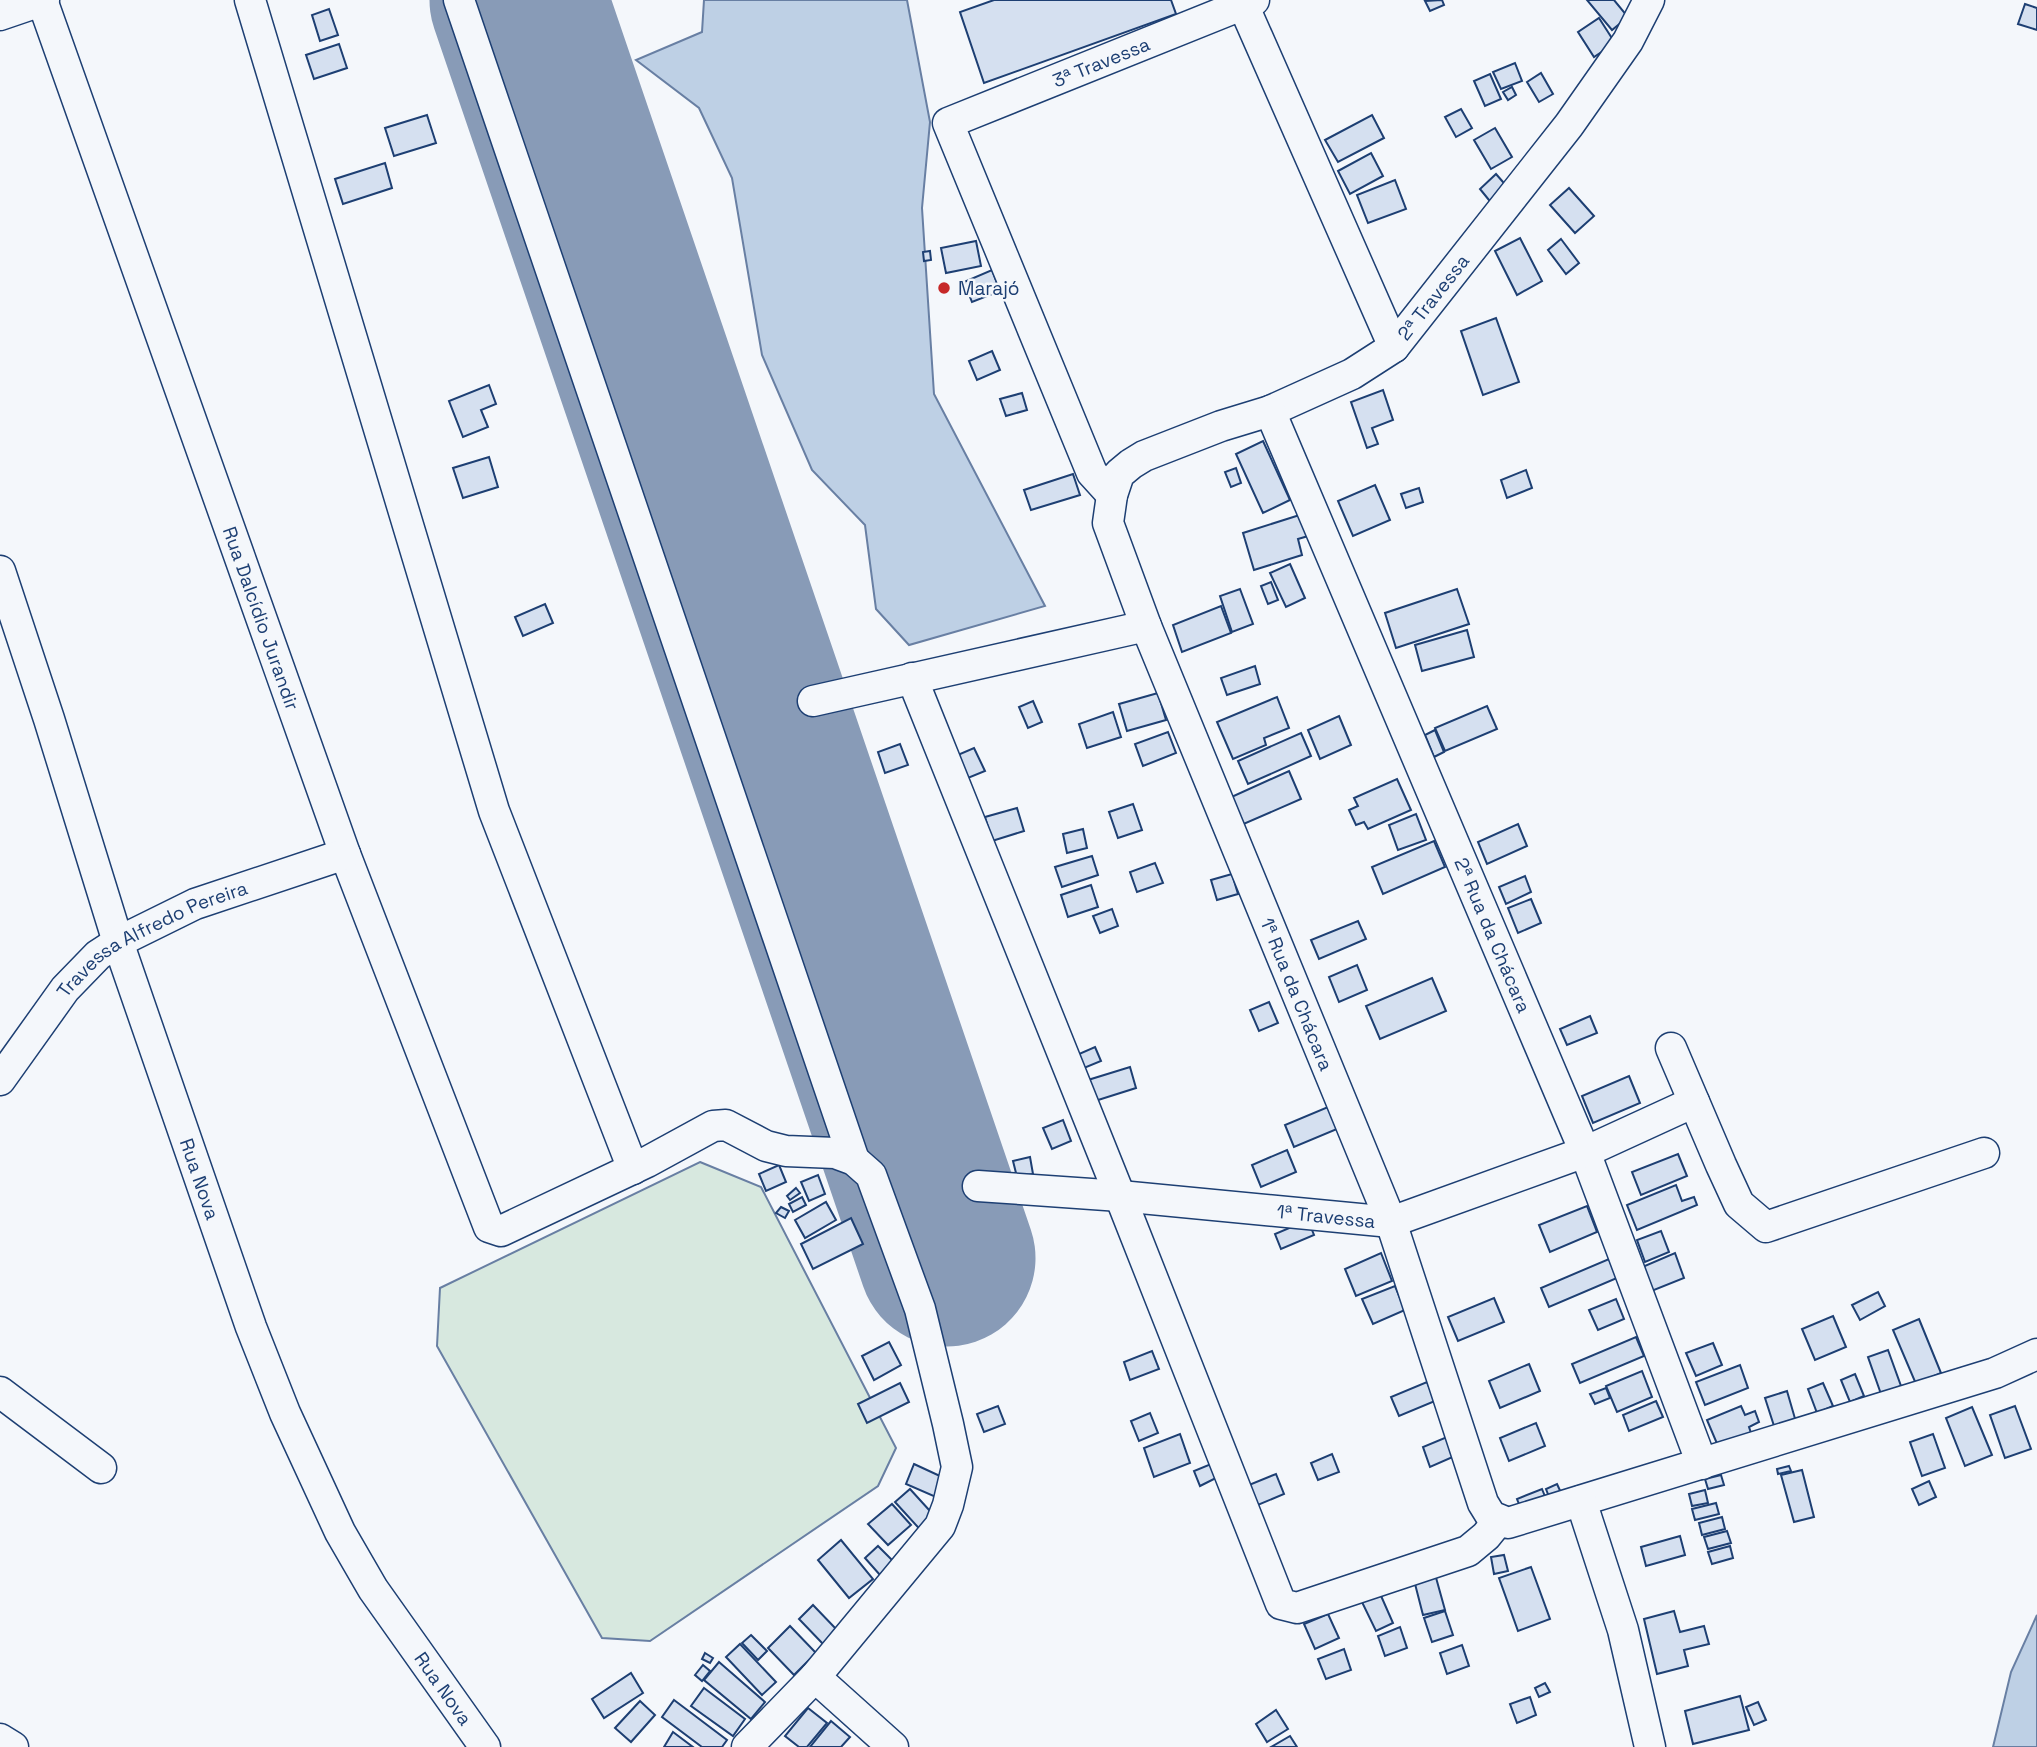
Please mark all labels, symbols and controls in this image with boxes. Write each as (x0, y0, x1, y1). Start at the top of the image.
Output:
street label: 3ª Travessa (1049, 32, 1154, 93)
street label: 2ª Travessa (1392, 249, 1475, 346)
place label: Marajó (958, 276, 1020, 301)
marker: Marajó (936, 280, 952, 296)
street label: Rua Dalcídio Jurandir (217, 523, 305, 714)
street label: 2ª Rua da Chácara (1449, 854, 1537, 1017)
street label: Travessa Alfredo Pereira (51, 875, 251, 1002)
street label: 1ª Rua da Chácara (1254, 914, 1339, 1074)
street label: Rua Nova (174, 1135, 225, 1223)
street label: 1ª Travessa (1275, 1199, 1377, 1234)
street label: Rua Nova (409, 1647, 478, 1730)

